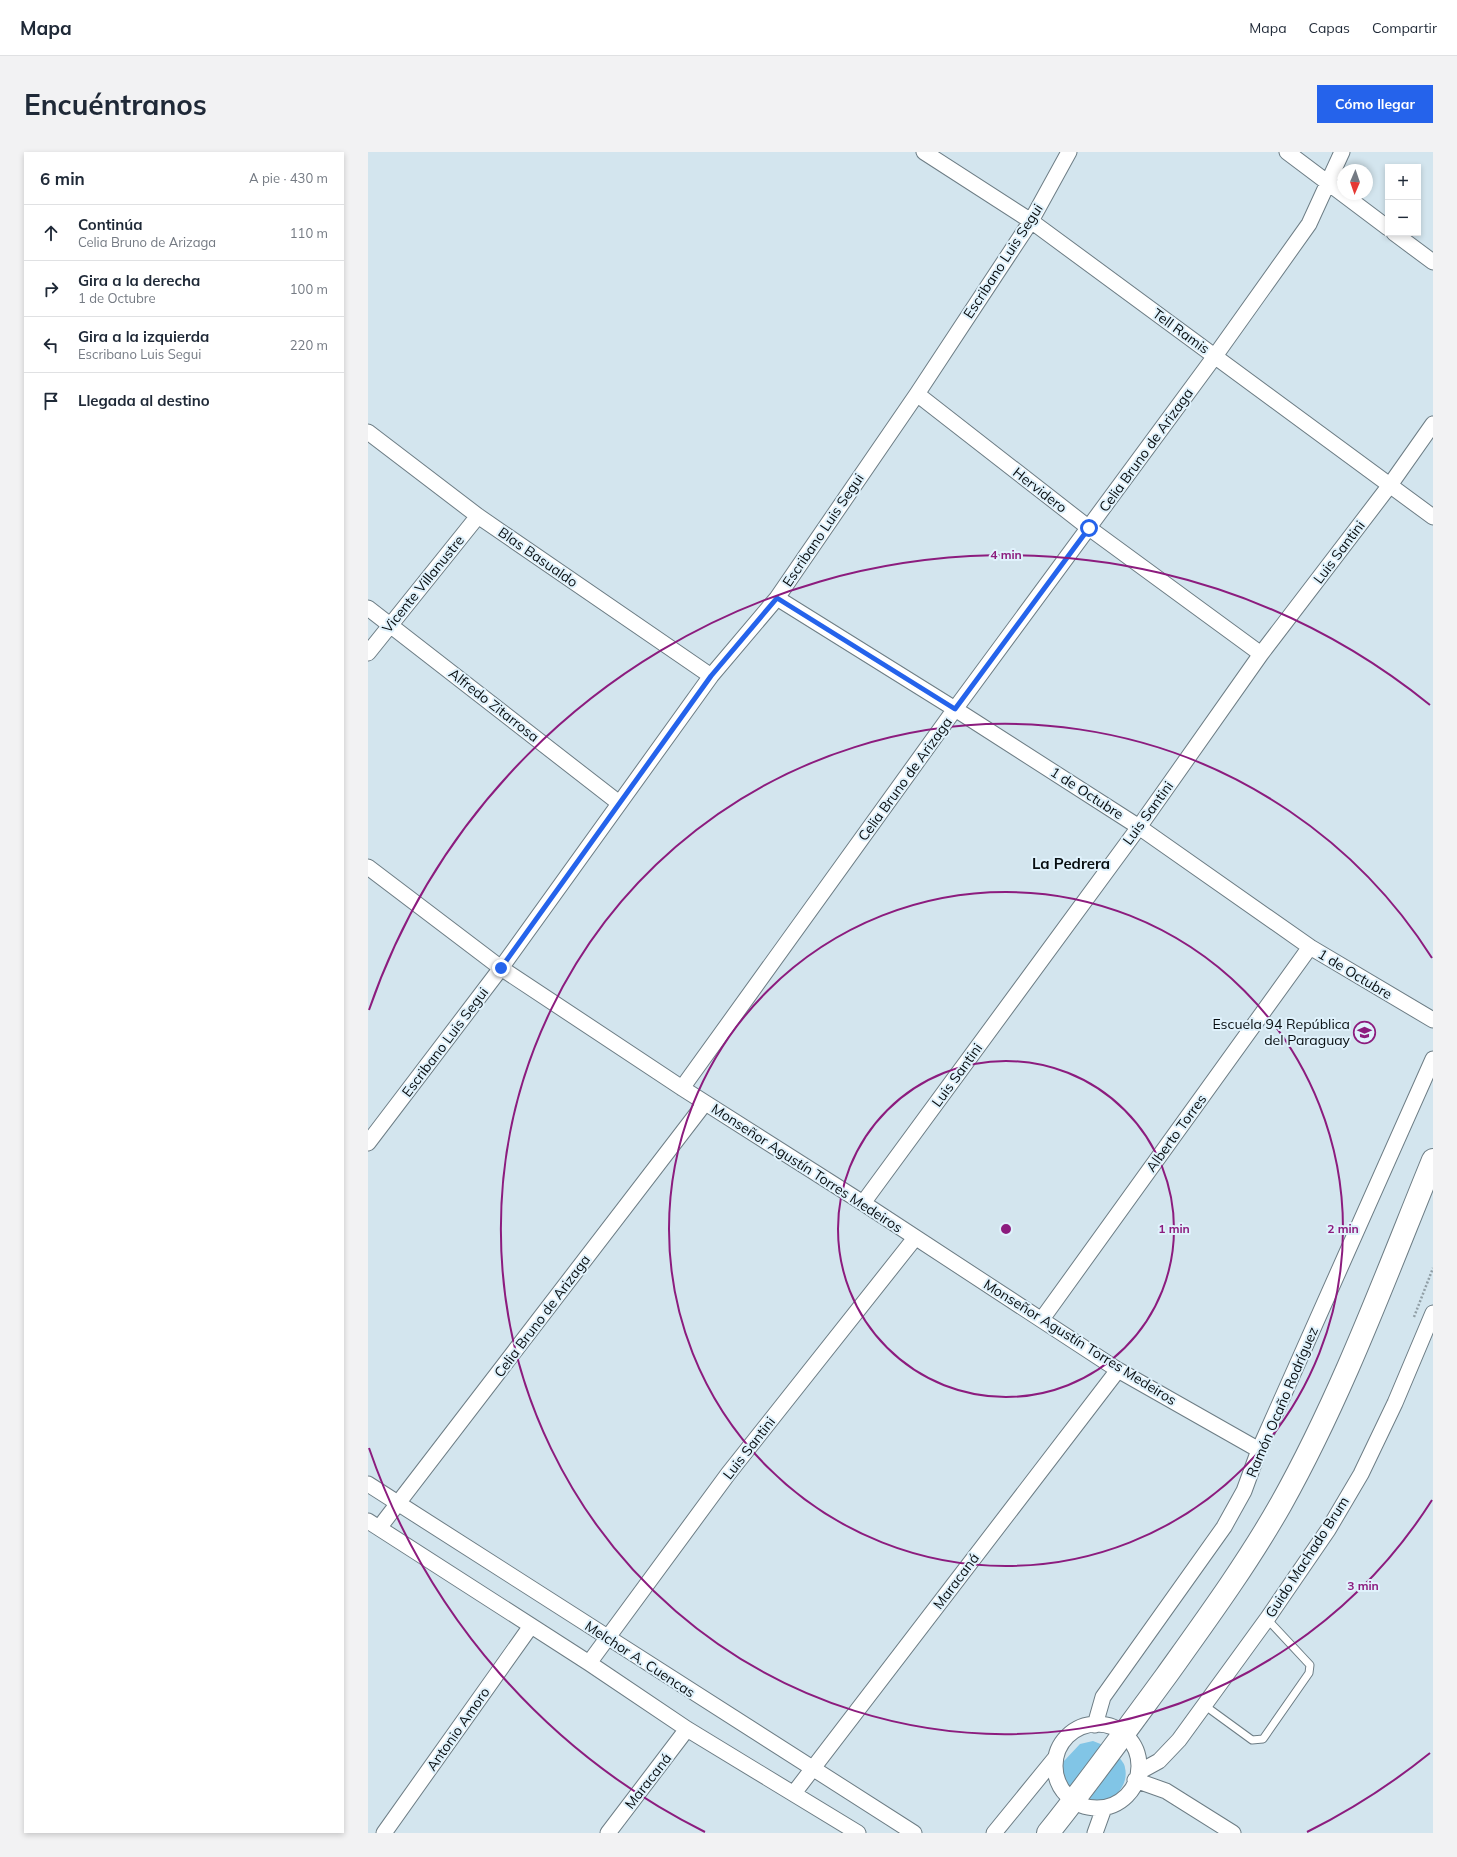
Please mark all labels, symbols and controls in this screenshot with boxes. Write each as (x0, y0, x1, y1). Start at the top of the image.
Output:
text: Mapa (20, 16, 72, 40)
text: Mapa (1249, 19, 1287, 37)
text: Capas (1309, 19, 1350, 37)
text: Compartir (1372, 19, 1437, 37)
button: Cómo llegar (1317, 85, 1433, 123)
text: Encuéntranos (24, 87, 207, 122)
north arrow (1337, 164, 1373, 200)
map controls (1385, 164, 1421, 236)
button: + (1385, 164, 1421, 200)
text: 6 min (40, 168, 85, 189)
text: A pie · 430 m (249, 170, 328, 186)
street label: Escribano Luis Segui (959, 200, 1047, 322)
button: − (1385, 200, 1421, 236)
text: Continúa (78, 215, 143, 234)
icon: ahead (40, 222, 62, 244)
text: 110 m (290, 225, 328, 241)
text: Celia Bruno de Arizaga (78, 234, 216, 250)
text: Gira a la derecha (78, 271, 200, 290)
icon: right (40, 278, 62, 300)
text: 100 m (290, 281, 328, 297)
text: 1 de Octubre (78, 290, 156, 306)
street label: Tell Ramis (1149, 304, 1213, 358)
text: Gira a la izquierda (78, 327, 209, 346)
icon: left (40, 334, 62, 356)
text: 220 m (290, 337, 328, 353)
text: Escribano Luis Segui (78, 346, 201, 362)
street label: Celia Bruno de Arizaga (1095, 385, 1197, 515)
icon: arrive (40, 390, 62, 412)
text: Llegada al destino (78, 391, 210, 410)
street label: Hervidero (1009, 463, 1071, 517)
street label: Escribano Luis Segui (778, 470, 868, 590)
street label: Luis Santini (1309, 517, 1369, 587)
route start (1080, 519, 1098, 537)
street label: Blas Basualdo (495, 523, 581, 591)
street label: Vicente Villanustre (378, 531, 468, 637)
text: 4 min (990, 547, 1022, 562)
street label: Alfredo Zitarrosa (445, 664, 543, 746)
street label: Celia Bruno de Arizaga (854, 714, 956, 844)
street label: 1 de Octubre (1047, 763, 1127, 823)
street label: Luis Santini (1119, 778, 1177, 848)
district label: La Pedrera (1032, 854, 1110, 873)
street label: 1 de Octubre (1315, 945, 1395, 1003)
route end (492, 959, 510, 977)
street label: Escribano Luis Segui (398, 984, 492, 1100)
place label: Escuela 94 República del Paraguay (1213, 1015, 1351, 1049)
school or university icon: Escuela 94 República del Paraguay (1352, 1019, 1378, 1045)
street label: Luis Santini (928, 1040, 986, 1110)
street label: Alberto Torres (1142, 1091, 1210, 1175)
street label: Monseñor Agustín Torres Medeiros (708, 1099, 906, 1237)
text: 1 min (1158, 1221, 1190, 1236)
text: 2 min (1327, 1221, 1359, 1236)
centre of rings (999, 1222, 1013, 1236)
street label: Celia Bruno de Arizaga (490, 1251, 594, 1381)
street label: Monseñor Agustín Torres Medeiros (980, 1275, 1180, 1409)
street label: Ramón Ocaño Rodríguez (1242, 1324, 1322, 1480)
street label: Luis Santini (719, 1413, 779, 1483)
street label: Guido Machado Brum (1261, 1493, 1353, 1621)
street label: Maracaná (929, 1549, 983, 1613)
text: 3 min (1347, 1578, 1379, 1593)
street label: Melchor A. Cuencas (582, 1617, 699, 1701)
street label: Antonio Amoro (422, 1684, 494, 1774)
street label: Maracaná (621, 1750, 675, 1812)

